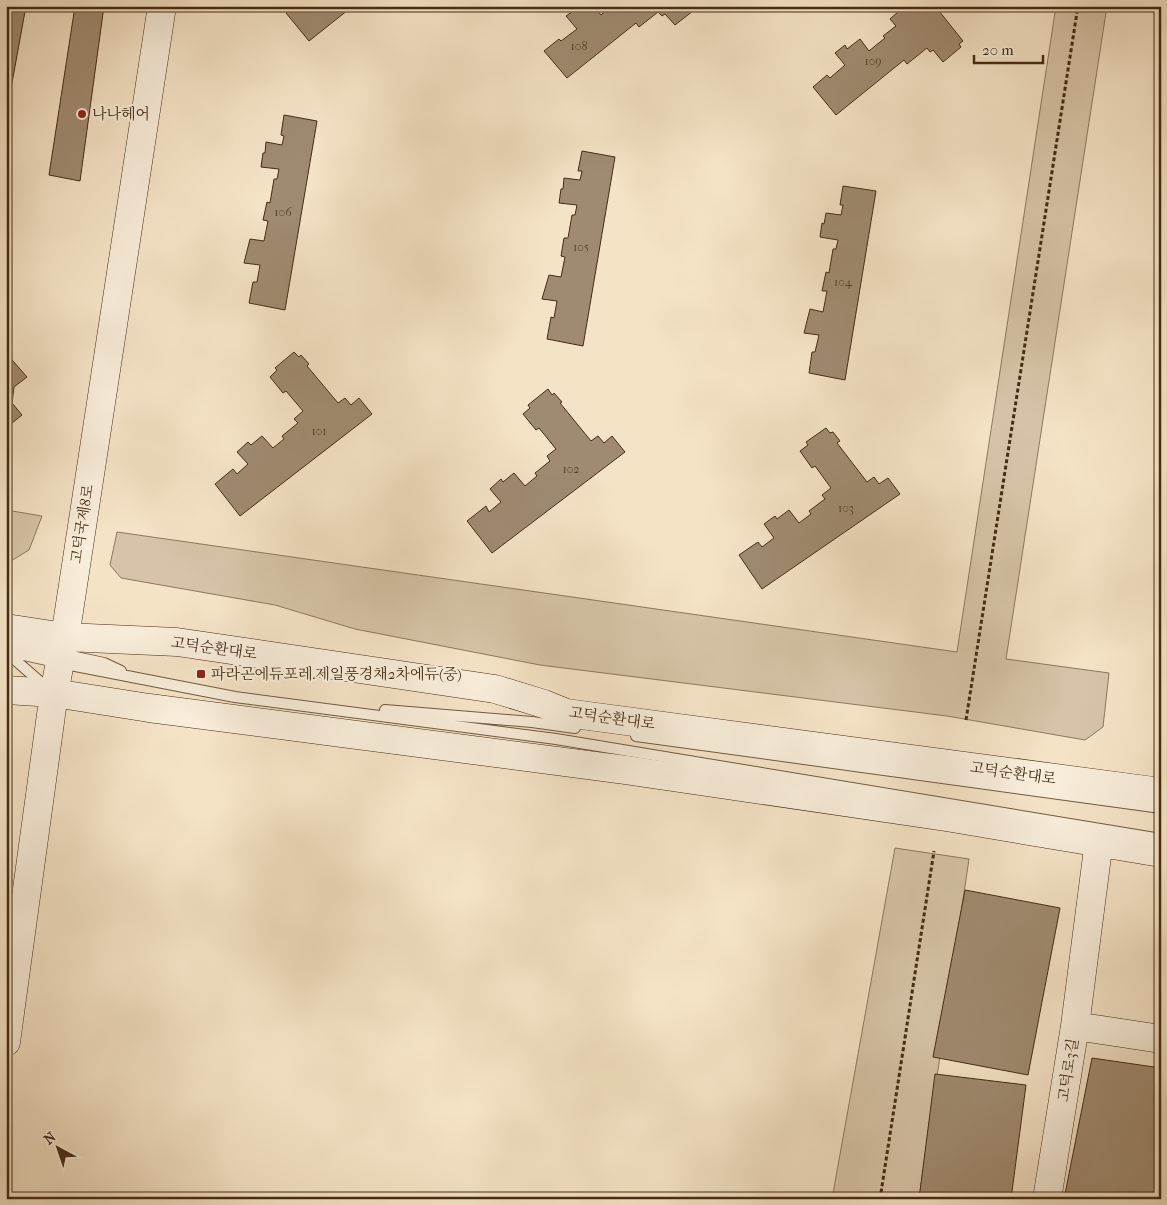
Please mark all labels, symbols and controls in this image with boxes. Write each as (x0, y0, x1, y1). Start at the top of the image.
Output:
scale bar (974, 32, 1043, 64)
house number: 108 (571, 39, 587, 53)
text: 20 m (982, 41, 1014, 59)
house number: 109 (864, 54, 882, 68)
place label: 나나헤어 (92, 105, 150, 123)
marker: 나나헤어 (76, 108, 88, 120)
house number: 106 (274, 205, 292, 219)
house number: 105 (573, 240, 589, 254)
house number: 104 (834, 275, 853, 289)
house number: 101 (311, 424, 327, 438)
house number: 102 (562, 462, 580, 476)
street label: 고덕국제8로 (67, 483, 97, 565)
house number: 103 (838, 501, 854, 515)
street label: 고덕순환대로 (170, 633, 259, 663)
place label: 파라곤에듀포레.제일풍경채2차에듀(중) (211, 665, 462, 683)
marker: 파라곤에듀포레.제일풍경채2차에듀(중) (195, 668, 207, 680)
street label: 고덕순환대로 (568, 703, 657, 733)
street label: 고덕순환대로 (969, 758, 1058, 788)
street label: 고덕로3길 (1054, 1037, 1082, 1103)
north arrow (32, 1122, 82, 1172)
text: N (40, 1128, 60, 1148)

